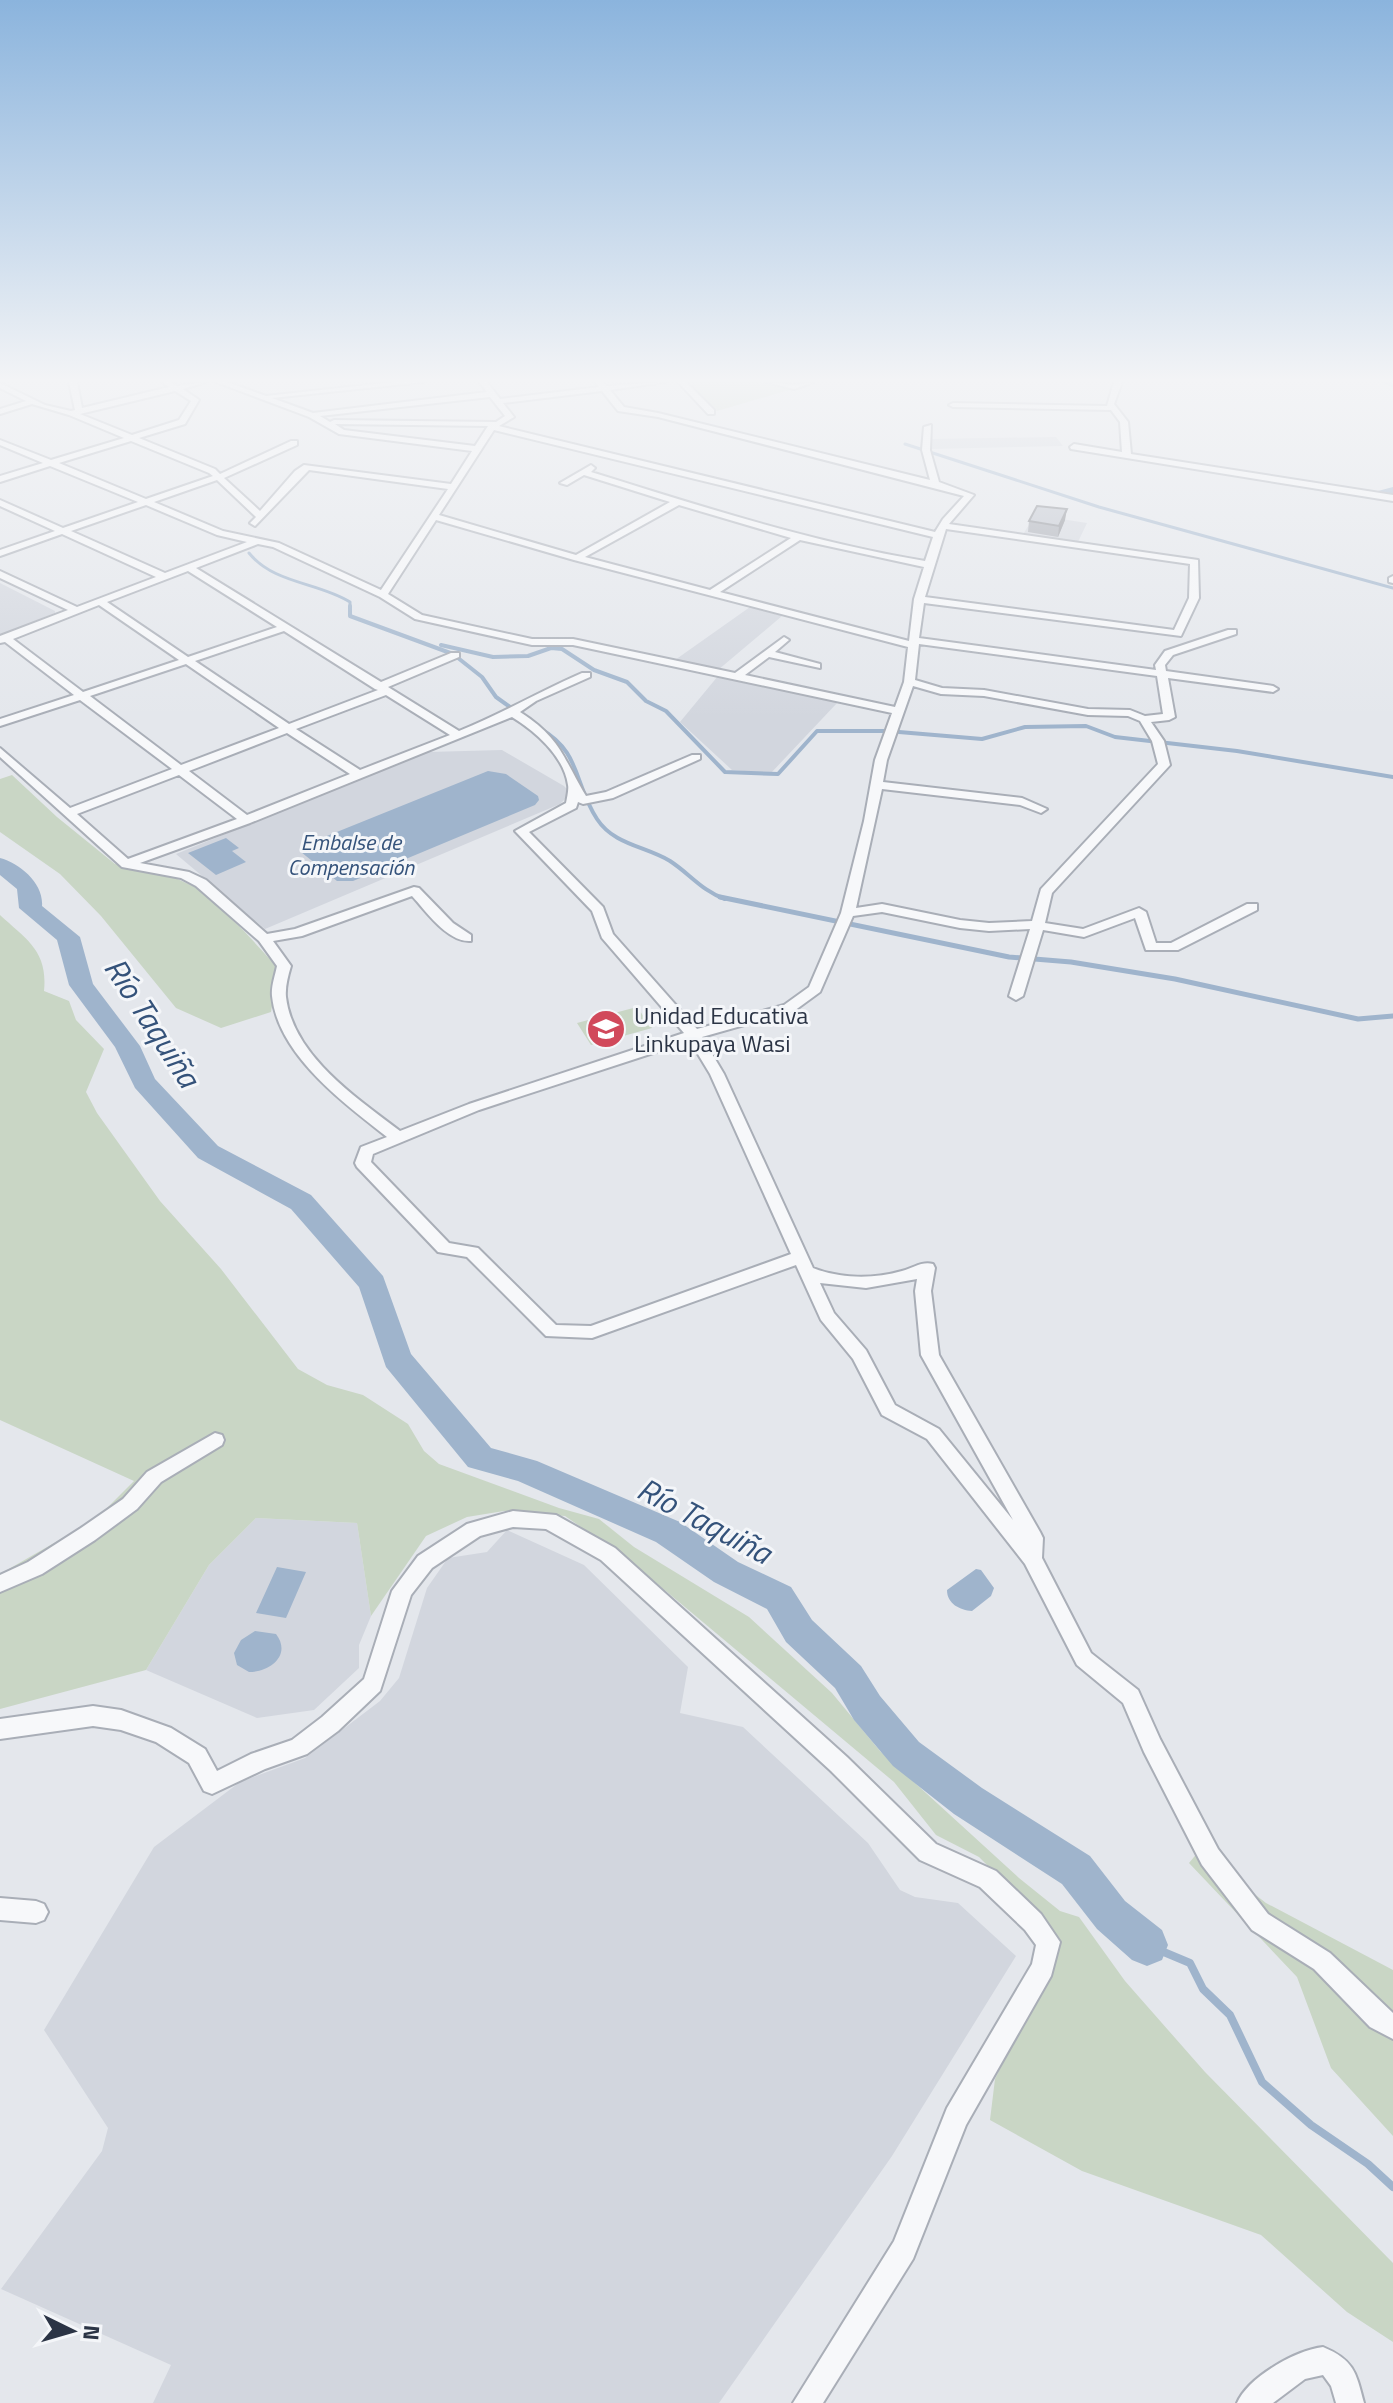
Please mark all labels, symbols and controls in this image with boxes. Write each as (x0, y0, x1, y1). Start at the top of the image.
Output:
water label: Embalse de Compensación (288, 825, 415, 884)
water label: Río Taquiña (93, 948, 214, 1098)
place label: Unidad Educativa Linkupaya Wasi (634, 997, 808, 1061)
school or university icon: Unidad Educativa Linkupaya Wasi (585, 1008, 627, 1050)
water label: Río Taquiña (629, 1464, 783, 1576)
north arrow (32, 2291, 112, 2371)
text: N (74, 2324, 110, 2342)

